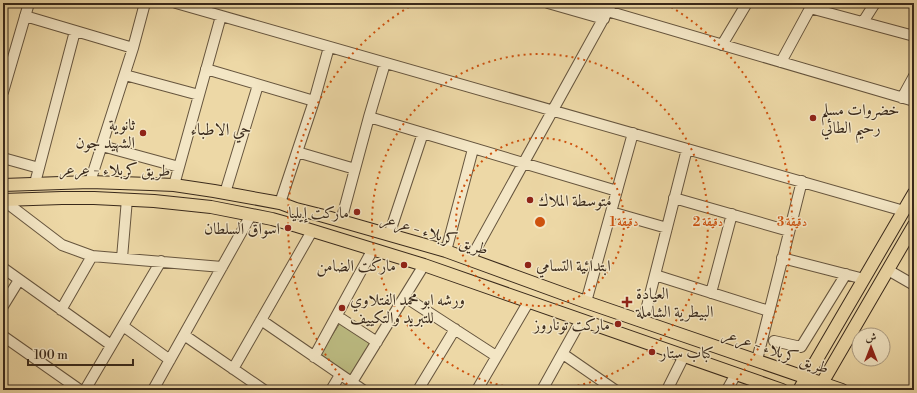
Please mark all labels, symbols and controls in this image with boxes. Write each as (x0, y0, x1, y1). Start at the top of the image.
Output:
place label: خضروات مسلم رحيم الطائي (821, 100, 900, 144)
marker: خضروات مسلم رحيم الطائي (808, 113, 818, 123)
place label: ثانوية الشهيد جون (75, 115, 136, 153)
district label: حي الاطباء (191, 119, 251, 144)
marker: ثانوية الشهيد جون (138, 128, 148, 138)
street label: طريق كربلاء - عرعر (59, 159, 171, 182)
place label: متوسطة الملاك (538, 191, 612, 211)
marker: متوسطة الملاك (525, 195, 535, 205)
place label: ماركت إيليا (289, 203, 349, 223)
marker: ماركت إيليا (352, 207, 362, 217)
street label: طريق كربلاء - عرعر (378, 208, 491, 261)
centre of rings (533, 215, 547, 229)
text: 1 دقيقة (610, 215, 638, 230)
text: 2 دقيقة (693, 215, 723, 230)
text: 3 دقيقة (777, 215, 807, 230)
place label: اسواق السلطان (204, 219, 280, 239)
marker: اسواق السلطان (283, 223, 293, 233)
place label: ماركت الضامن (317, 256, 396, 277)
place label: ابتدائية التسامي (536, 256, 611, 278)
marker: ماركت الضامن (399, 260, 409, 270)
marker: ابتدائية التسامي (523, 260, 533, 270)
place label: العيادة البيطرية الشاملة (635, 284, 713, 322)
place label: ورشه ابو محمد الفتلاوي للتبريد والتكييف (350, 290, 465, 328)
marker: العيادة البيطرية الشاملة (621, 296, 633, 308)
marker: ورشه ابو محمد الفتلاوي للتبريد والتكييف (337, 303, 347, 313)
place label: ماركت توناروز (532, 315, 610, 335)
marker: ماركت توناروز (613, 319, 623, 329)
street label: طريق كربلاء - عرعر (720, 323, 831, 379)
north arrow (851, 327, 891, 367)
text: ش (866, 331, 877, 345)
scale bar (28, 341, 133, 367)
place label: كباب ستار (658, 343, 714, 363)
marker: كباب ستار (647, 347, 657, 357)
text: 100 m (34, 348, 68, 363)

